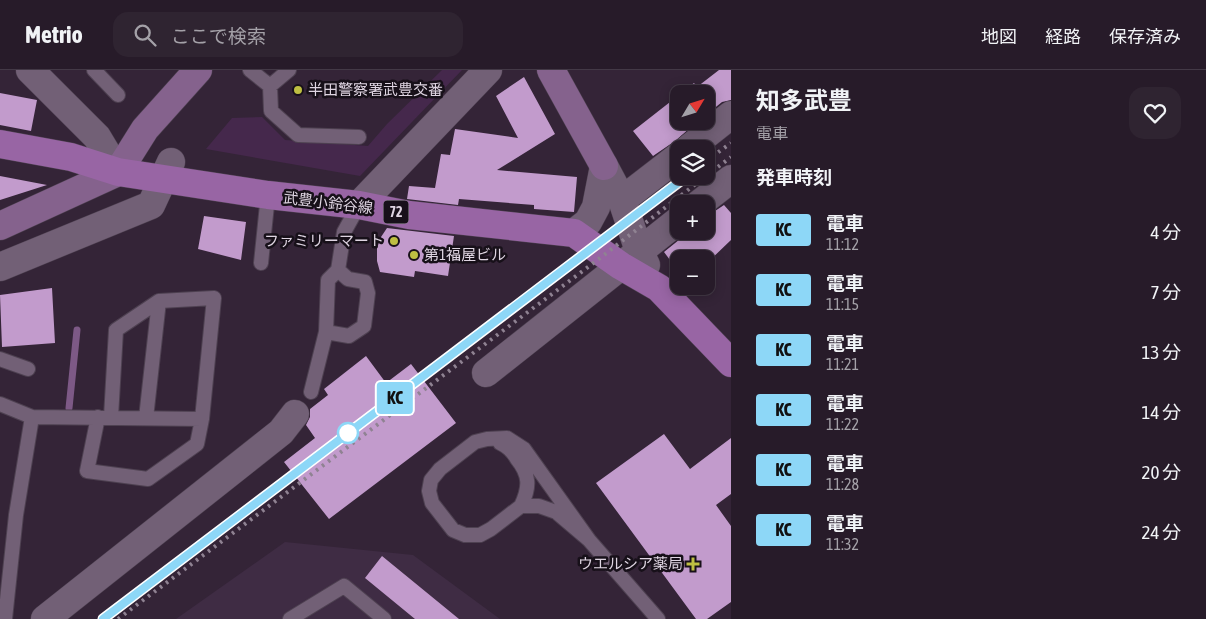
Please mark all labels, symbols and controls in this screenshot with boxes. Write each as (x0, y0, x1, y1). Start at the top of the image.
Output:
search box (113, 12, 463, 57)
text: Metrio (25, 21, 83, 48)
icon: search (131, 21, 159, 49)
text: ここで検索 (171, 25, 266, 47)
text: 地図 (981, 26, 1017, 47)
text: 経路 (1045, 26, 1081, 47)
text: 保存済み (1109, 26, 1181, 47)
place label: 半田警察署武豊交番 (308, 81, 443, 98)
marker: 半田警察署武豊交番 (292, 84, 304, 96)
north arrow (670, 85, 715, 130)
map controls (670, 85, 715, 295)
text: 知多武豊 (756, 87, 852, 114)
button: heart (1129, 87, 1181, 139)
text: 電車 (756, 124, 788, 142)
button: layers (670, 140, 715, 185)
text: 発車時刻 (756, 166, 832, 188)
street label: 武豊小鈴谷線 (282, 189, 374, 216)
button: + (670, 195, 715, 240)
road number: 72 (384, 200, 408, 224)
text: 電車 (826, 212, 864, 234)
text: KC (775, 219, 792, 240)
text: 4 分 (1150, 221, 1181, 243)
place label: ファミリーマート (264, 232, 384, 249)
marker: ファミリーマート (388, 235, 400, 247)
text: 11:12 (826, 235, 859, 253)
place label: 第1福屋ビル (424, 246, 506, 263)
marker: 第1福屋ビル (408, 249, 420, 261)
button: − (670, 250, 715, 295)
text: 電車 (826, 272, 864, 294)
text: KC (775, 279, 792, 300)
text: 7 分 (1150, 281, 1181, 303)
text: 11:15 (826, 295, 859, 313)
text: 電車 (826, 332, 864, 354)
text: KC (775, 339, 792, 360)
text: 13 分 (1142, 341, 1181, 363)
text: 11:21 (826, 355, 859, 373)
line badge: KC (372, 382, 418, 414)
text: KC (387, 387, 403, 408)
text: 電車 (826, 392, 864, 414)
text: KC (775, 399, 792, 420)
text: 14 分 (1142, 401, 1181, 423)
text: 11:22 (826, 415, 859, 433)
unlabelled marker (337, 422, 359, 444)
text: 電車 (826, 452, 864, 474)
text: KC (775, 459, 792, 480)
text: 20 分 (1142, 461, 1181, 483)
text: 11:28 (826, 475, 859, 493)
text: 電車 (826, 512, 864, 534)
text: KC (775, 519, 792, 540)
text: 24 分 (1142, 521, 1181, 543)
text: 11:32 (826, 535, 859, 553)
place label: ウエルシア薬局 (578, 555, 683, 572)
marker: ウエルシア薬局 (687, 558, 699, 570)

